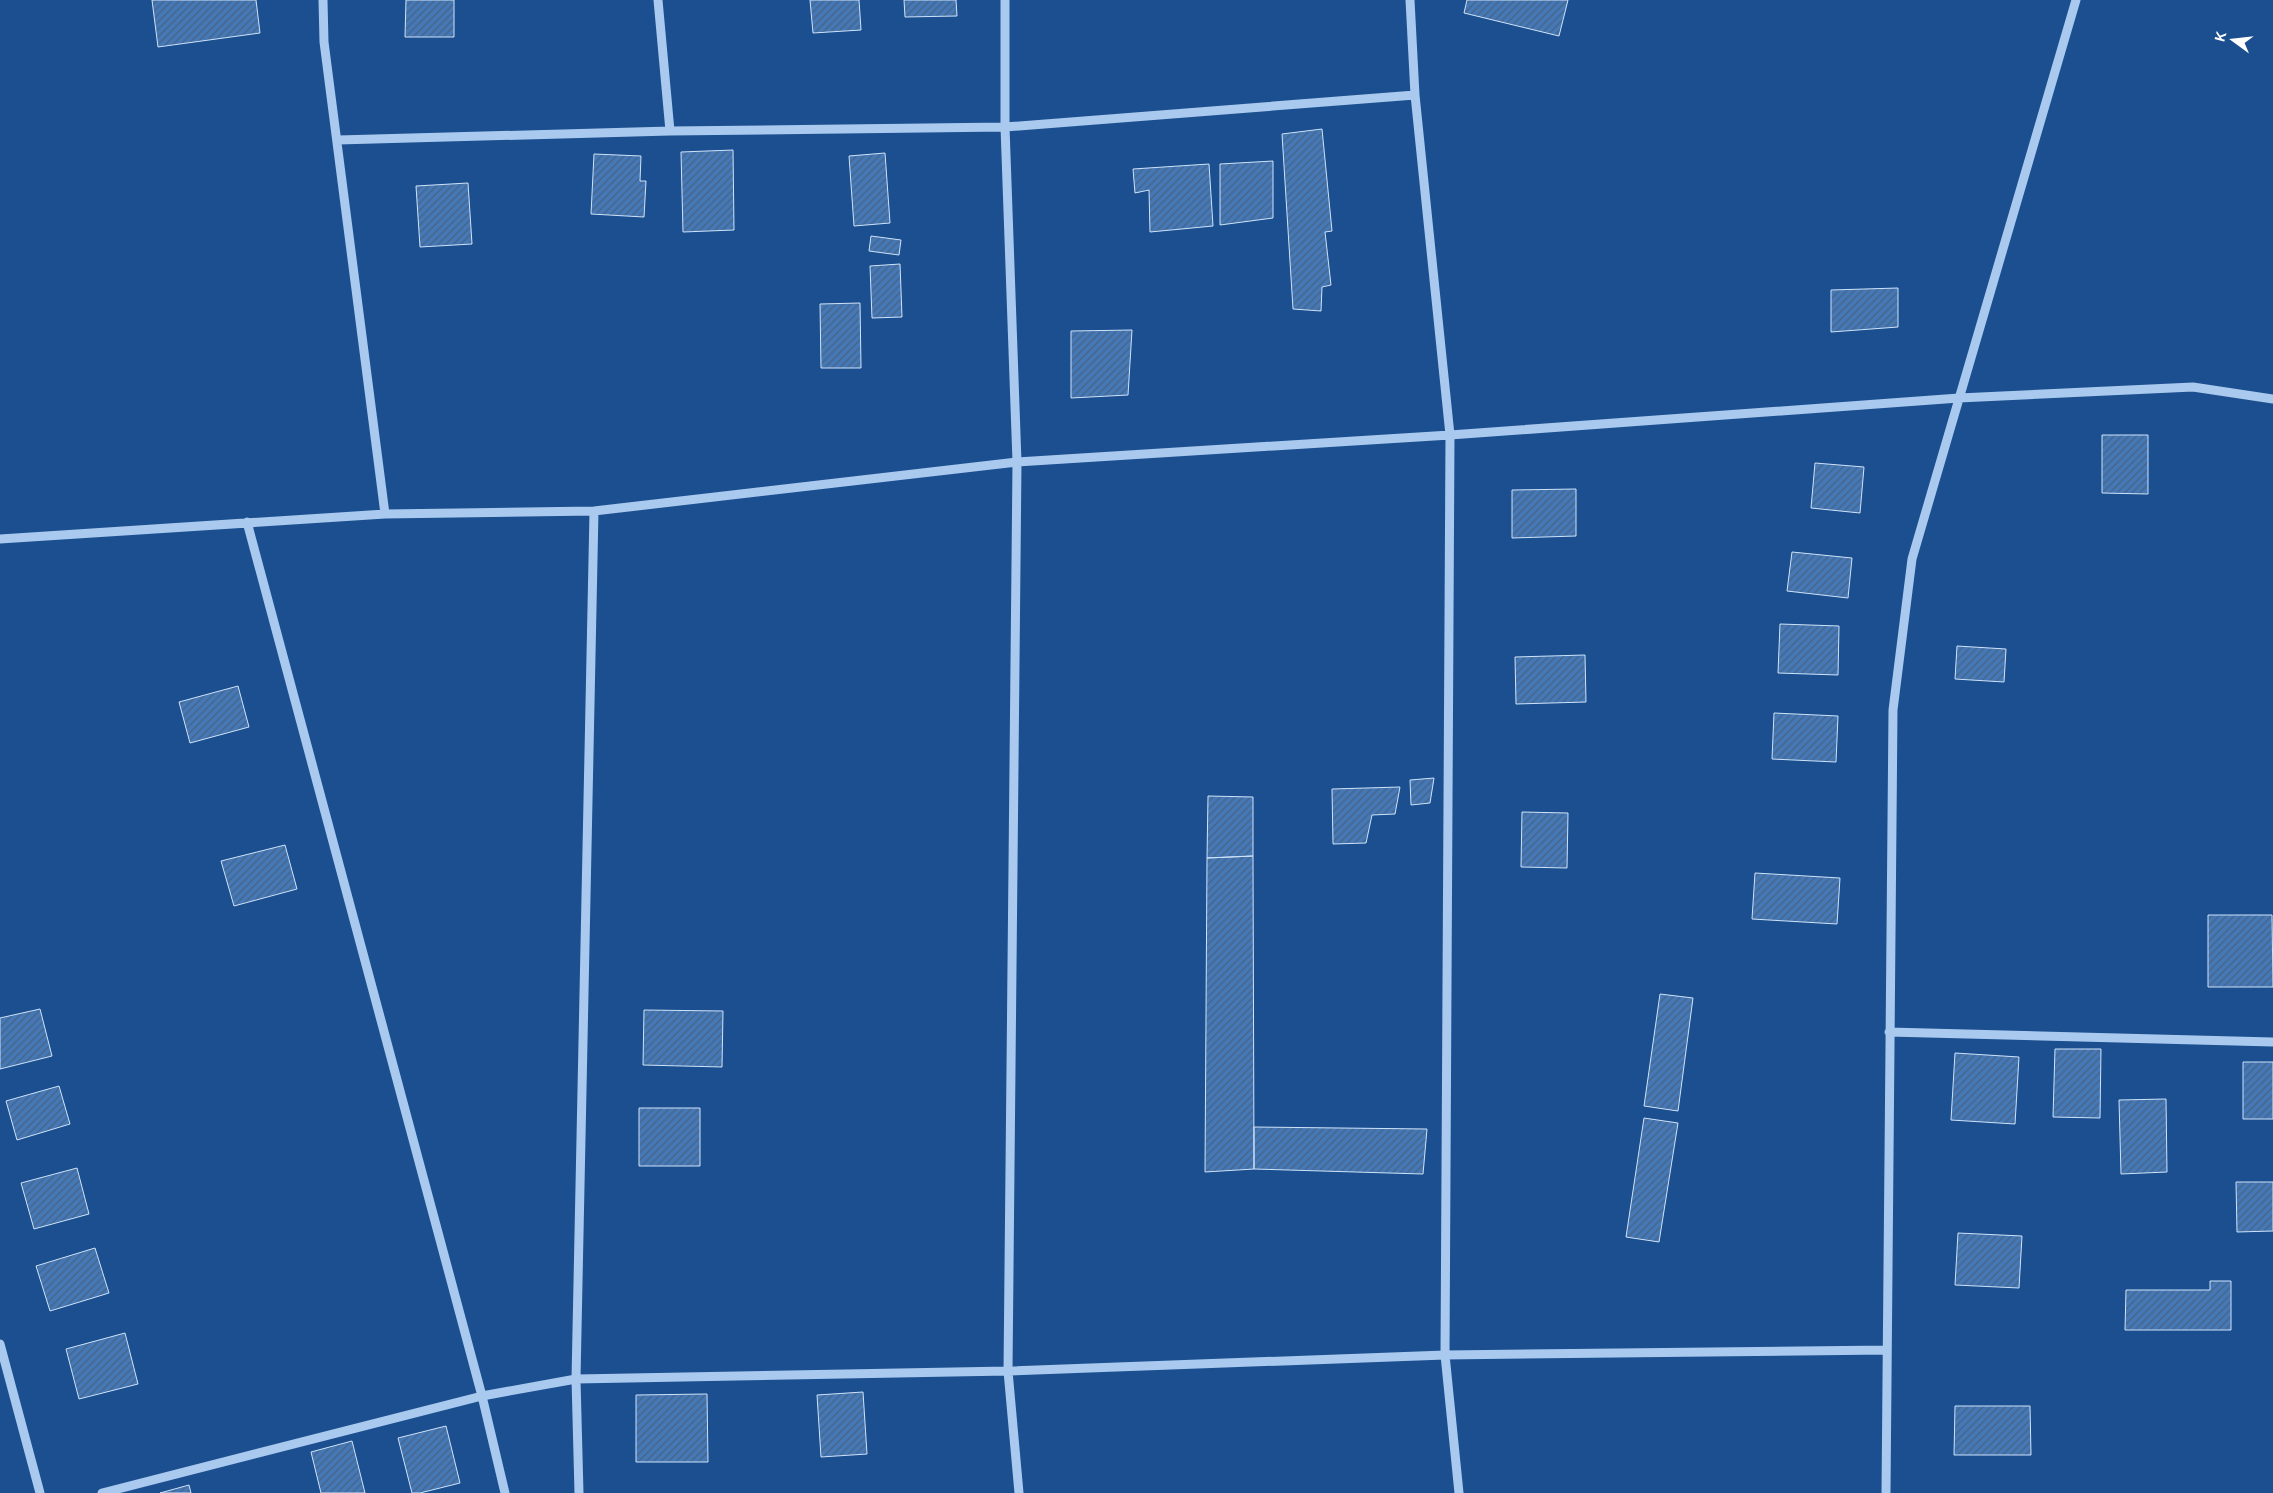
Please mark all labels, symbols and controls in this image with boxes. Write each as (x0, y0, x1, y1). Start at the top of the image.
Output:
north arrow (2208, 15, 2258, 65)
text: K (2212, 29, 2230, 43)

